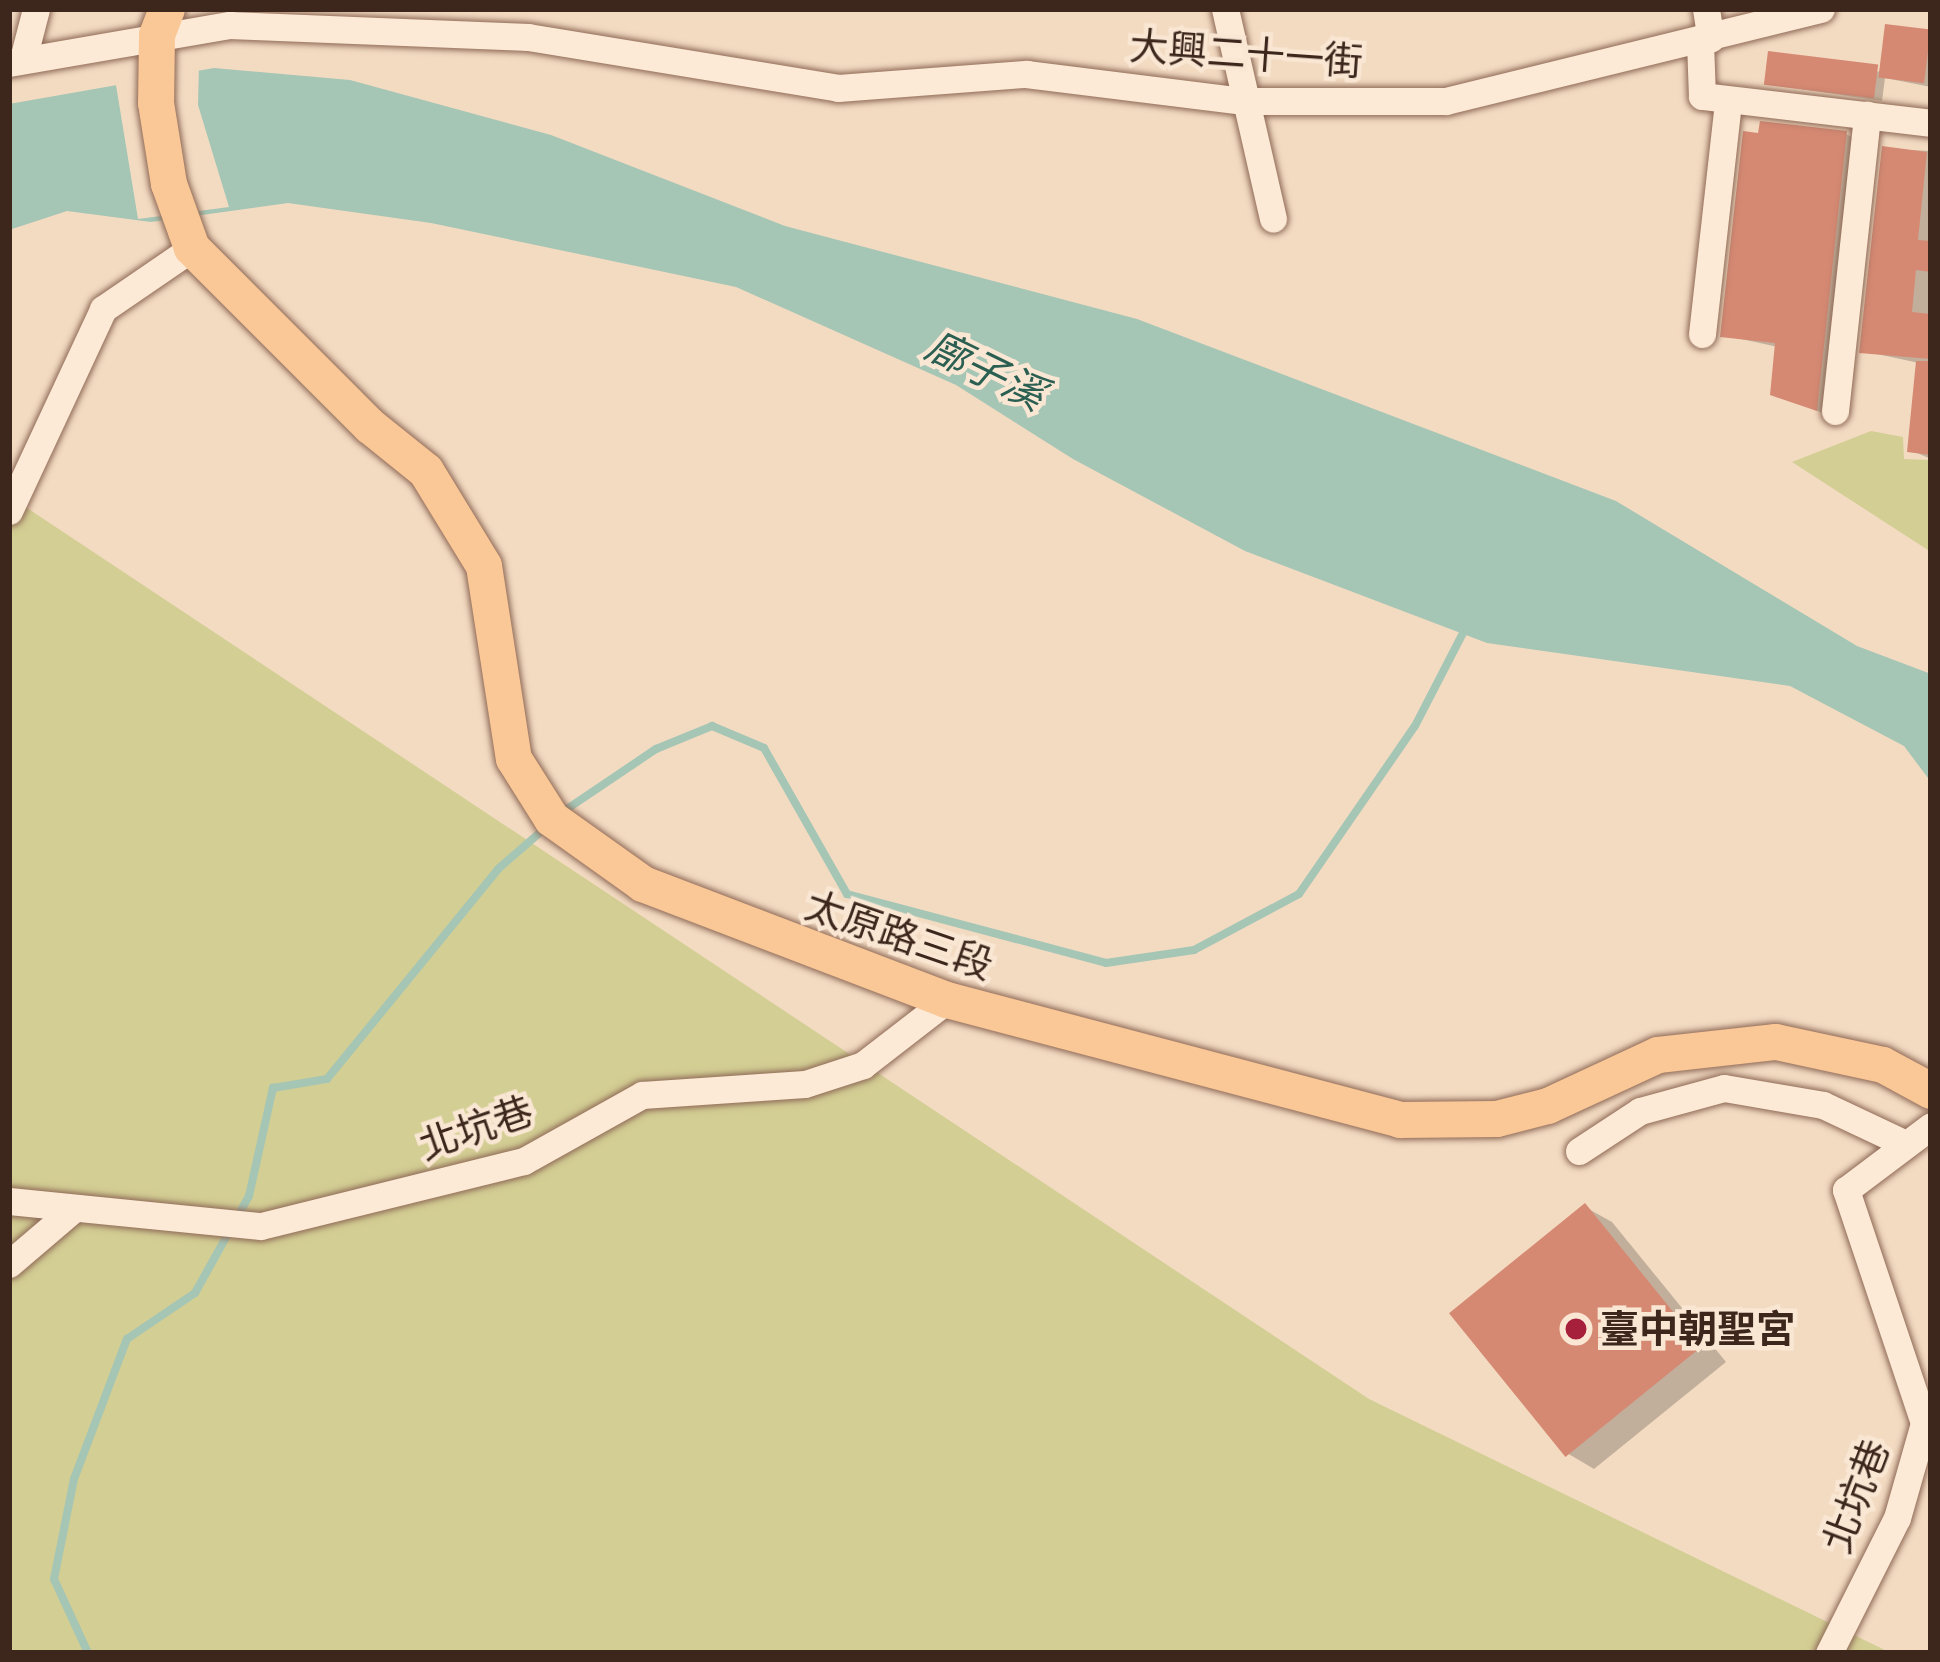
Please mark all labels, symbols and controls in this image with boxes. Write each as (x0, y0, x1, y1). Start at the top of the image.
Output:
street label: 大興二十一街 (1128, 22, 1364, 86)
water label: 廍子溪 (918, 320, 1054, 420)
street label: 太原路三段 (799, 881, 999, 989)
street label: 北坑巷 (413, 1087, 539, 1169)
place label: 臺中朝聖宮 (1600, 1306, 1795, 1352)
marker: 臺中朝聖宮 (1563, 1316, 1589, 1342)
street label: 北坑巷 (1813, 1433, 1899, 1559)

